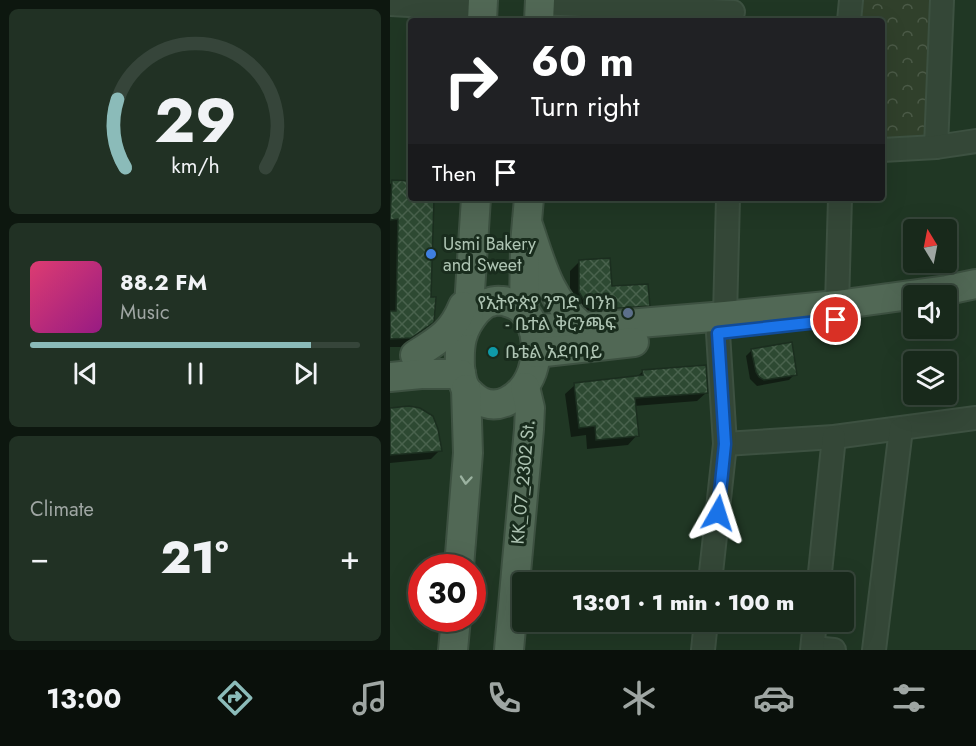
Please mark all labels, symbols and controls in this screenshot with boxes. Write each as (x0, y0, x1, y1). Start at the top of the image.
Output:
text: 60 m (531, 31, 634, 92)
icon: right (432, 42, 510, 120)
text: 29 (154, 76, 236, 166)
text: Turn right (531, 87, 639, 126)
text: km/h (171, 151, 219, 182)
icon: arrive (489, 156, 522, 189)
text: Then (432, 157, 477, 189)
north arrow (903, 219, 957, 273)
map controls (903, 219, 957, 405)
place label: Usmi Bakery and Sweet (443, 231, 536, 278)
marker: Usmi Bakery and Sweet (424, 247, 438, 261)
text: 88.2 FM (120, 266, 207, 298)
button: sound (903, 285, 957, 339)
place label: የኢትዮጵያ ንግድ ባንክ - ቤተል ቅርንጫፍ (478, 290, 616, 337)
pin (810, 294, 861, 345)
text: Music (120, 298, 170, 327)
icon: arrive (819, 303, 852, 336)
marker: የኢትዮጵያ ንግድ ባንክ - ቤተል ቅርንጫፍ (621, 306, 635, 320)
place label: ቤቴል አደባባይ (505, 339, 603, 365)
marker: ቤቴል አደባባይ (486, 345, 500, 359)
button: layers (903, 351, 957, 405)
icon: previous (69, 357, 102, 390)
icon: pause (179, 357, 212, 390)
icon: next (289, 357, 322, 390)
street label: KK_07_2302 St. (505, 419, 541, 545)
one-way arrow (460, 475, 473, 484)
position arrow (686, 481, 750, 545)
text: Climate (30, 495, 94, 524)
text: 21° (161, 525, 229, 590)
text: − (30, 534, 49, 581)
text: + (340, 534, 360, 581)
speed limit sign: 30 (408, 554, 486, 632)
text: 13:01 · 1 min · 100 m (572, 586, 794, 618)
icon: directions (214, 677, 256, 719)
icon: music (349, 677, 391, 719)
icon: phone (483, 677, 525, 719)
icon: climate (618, 677, 660, 719)
icon: car (753, 677, 795, 719)
icon: filters (888, 677, 930, 719)
text: 13:00 (46, 679, 121, 718)

